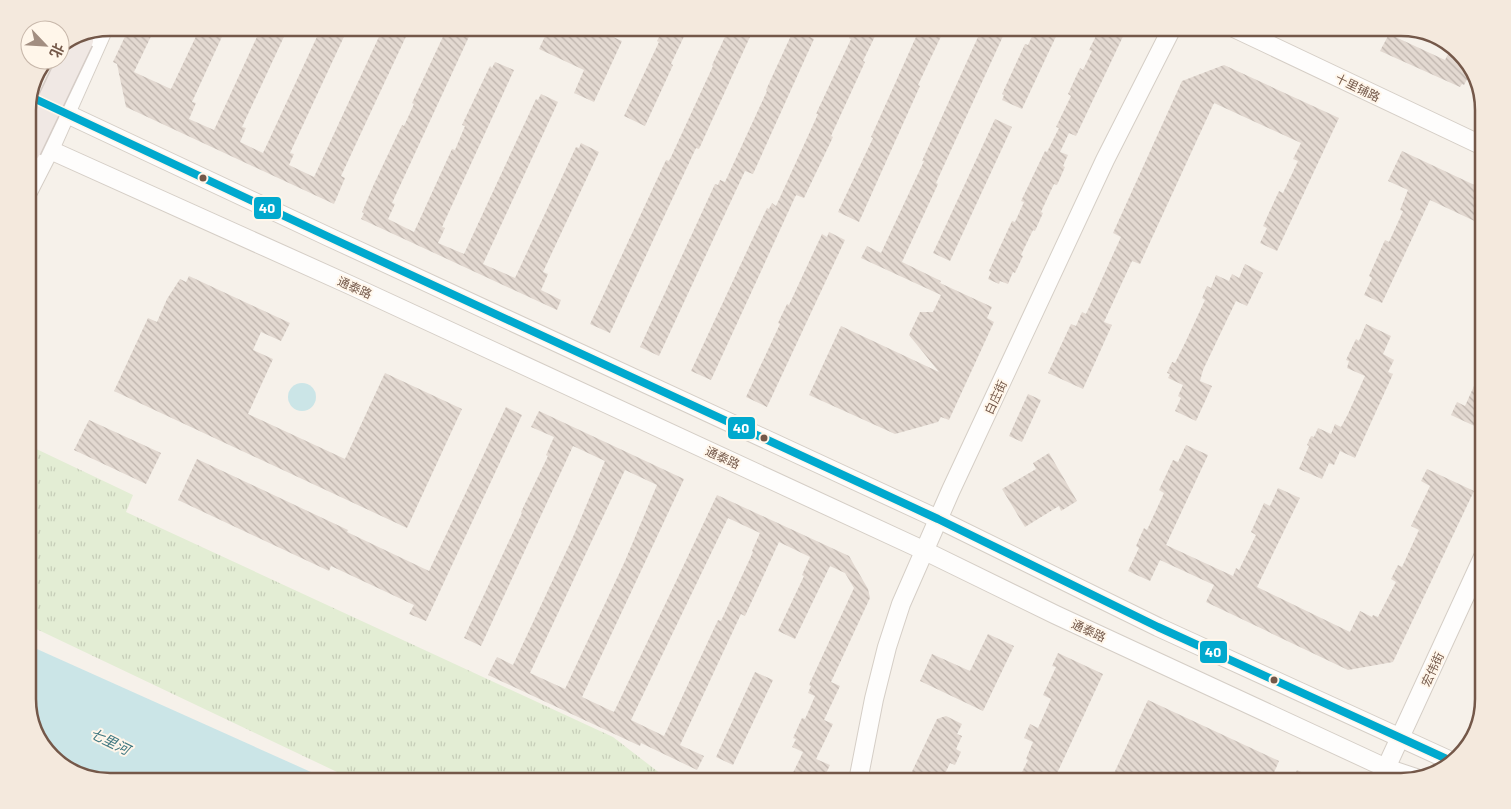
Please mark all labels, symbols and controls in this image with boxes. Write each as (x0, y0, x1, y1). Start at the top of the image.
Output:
north arrow (20, 20, 70, 70)
text: 北 (47, 41, 68, 61)
street label: 十里铺路 (1333, 70, 1383, 104)
unlabelled marker (198, 173, 208, 183)
line badge: 40 (253, 196, 282, 220)
text: 40 (259, 199, 275, 216)
street label: 通泰路 (336, 273, 374, 301)
street label: 白庄街 (981, 378, 1009, 416)
line badge: 40 (727, 416, 756, 440)
text: 40 (733, 419, 749, 436)
unlabelled marker (759, 433, 769, 443)
street label: 通泰路 (704, 443, 742, 471)
street label: 通泰路 (1070, 616, 1108, 644)
line badge: 40 (1199, 640, 1228, 664)
text: 40 (1205, 643, 1221, 660)
street label: 宏伟街 (1418, 650, 1446, 688)
unlabelled marker (1269, 675, 1279, 685)
water label: 七里河 (87, 724, 135, 759)

